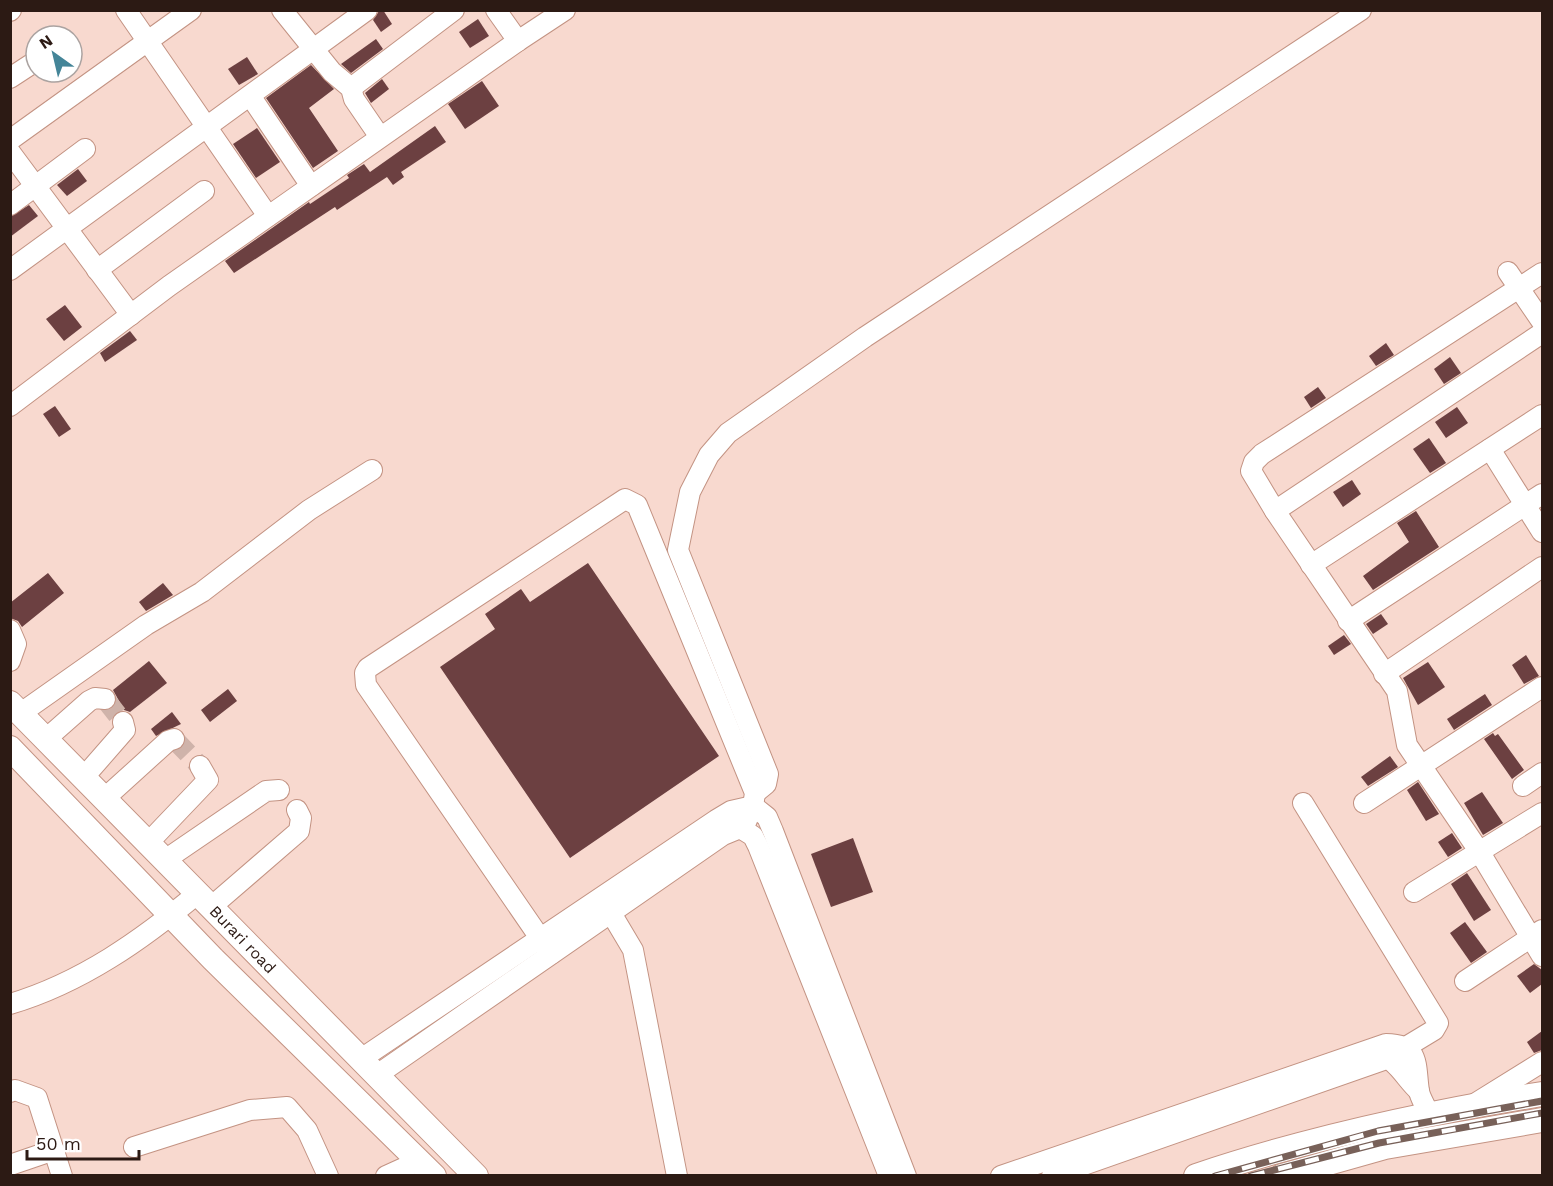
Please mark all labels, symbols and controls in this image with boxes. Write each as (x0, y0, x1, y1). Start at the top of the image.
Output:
north arrow (24, 24, 84, 84)
text: N (36, 31, 56, 53)
street label: Burari road (206, 901, 280, 977)
scale bar (27, 1123, 140, 1161)
text: 50 m (36, 1133, 81, 1154)

